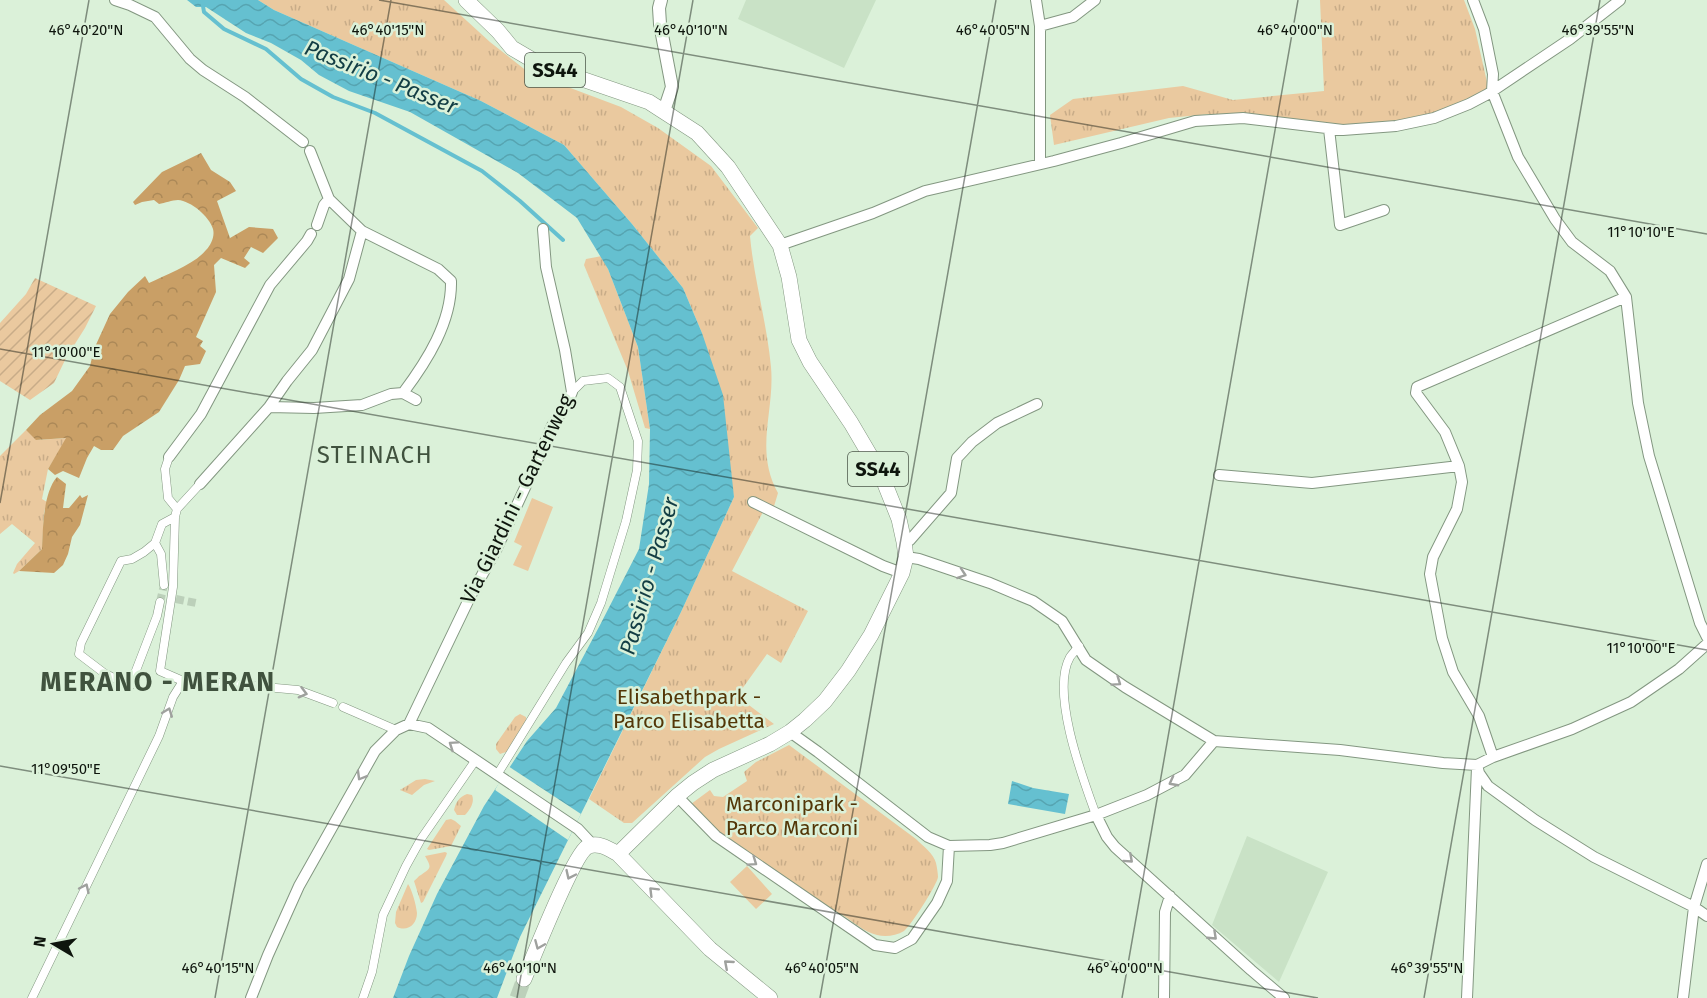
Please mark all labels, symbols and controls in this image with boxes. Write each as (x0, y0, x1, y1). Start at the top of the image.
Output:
text: 46°40'20"N (48, 21, 124, 39)
text: 46°40'15"N (352, 21, 424, 39)
text: 46°40'10"N (654, 21, 728, 39)
text: 46°40'05"N (956, 21, 1030, 39)
text: 46°40'00"N (1257, 21, 1333, 39)
text: 46°39'55"N (1562, 21, 1634, 39)
water label: Passirio - Passer (301, 34, 462, 120)
road number: SS44 (525, 53, 585, 87)
text: 11°10'10"E (1607, 223, 1675, 241)
text: 11°10'00"E (31, 343, 101, 361)
street label: Via Giardini - Gartenweg (455, 390, 579, 608)
district label: STEINACH (317, 441, 433, 469)
road number: SS44 (848, 452, 908, 486)
water label: Passirio - Passer (614, 494, 685, 658)
one-way arrow (956, 566, 967, 579)
text: 11°10'00"E (1606, 639, 1676, 657)
district label: MERANO - MERAN (40, 666, 276, 698)
one-way arrow (1110, 675, 1121, 686)
park label: Elisabethpark - Parco Elisabetta (613, 684, 765, 734)
one-way arrow (298, 685, 308, 698)
one-way arrow (160, 707, 173, 718)
one-way arrow (449, 741, 459, 753)
text: 11°09'50"E (31, 760, 101, 778)
one-way arrow (356, 770, 368, 780)
one-way arrow (1169, 775, 1179, 786)
park label: Marconipark - Parco Marconi (726, 791, 858, 841)
one-way arrow (1122, 852, 1133, 863)
one-way arrow (746, 855, 757, 866)
one-way arrow (565, 868, 577, 879)
one-way arrow (77, 884, 89, 895)
one-way arrow (649, 887, 660, 897)
north arrow (24, 914, 84, 974)
one-way arrow (1207, 929, 1217, 940)
text: N (29, 935, 50, 948)
one-way arrow (534, 939, 546, 950)
text: 46°40'15"N (182, 959, 254, 977)
text: 46°40'10"N (483, 959, 557, 977)
text: 46°40'05"N (785, 959, 859, 977)
text: 46°40'00"N (1087, 959, 1163, 977)
text: 46°39'55"N (1391, 959, 1463, 977)
one-way arrow (724, 960, 735, 971)

